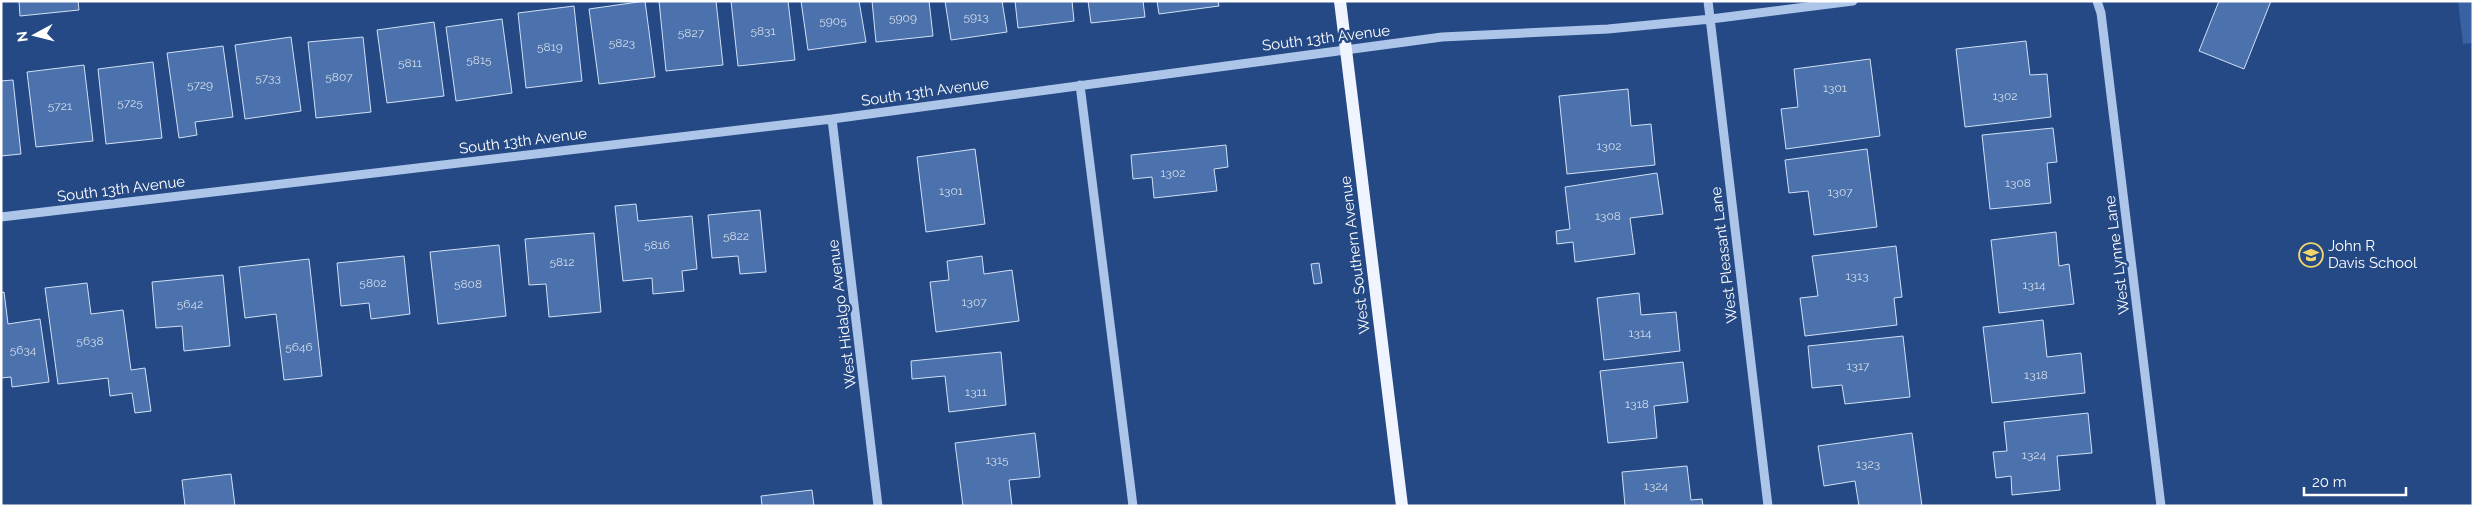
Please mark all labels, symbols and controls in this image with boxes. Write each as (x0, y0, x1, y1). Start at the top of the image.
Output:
north arrow (10, 10, 60, 60)
house number: 5913 (963, 10, 989, 24)
house number: 5909 (889, 11, 917, 25)
house number: 5905 (819, 14, 847, 28)
street label: South 13th Avenue (1261, 21, 1391, 55)
house number: 5831 (750, 24, 776, 38)
house number: 5827 (678, 26, 705, 40)
text: N (14, 30, 31, 43)
house number: 5823 (609, 36, 635, 50)
house number: 5819 (537, 40, 563, 54)
house number: 5815 (466, 53, 492, 67)
house number: 5811 (398, 56, 422, 70)
house number: 5807 (325, 70, 353, 84)
house number: 5733 (255, 71, 281, 85)
street label: South 13th Avenue (860, 74, 990, 110)
house number: 5729 (187, 78, 213, 92)
house number: 1301 (1823, 81, 1847, 95)
house number: 1302 (1992, 89, 2018, 103)
house number: 5725 (117, 96, 143, 110)
house number: 5721 (48, 99, 72, 113)
street label: South 13th Avenue (458, 124, 588, 158)
house number: 1302 (1596, 139, 1622, 153)
house number: 1302 (1160, 166, 1186, 180)
street label: South 13th Avenue (56, 172, 186, 206)
street label: West Southern Avenue (1336, 175, 1374, 335)
house number: 1308 (2005, 176, 2031, 190)
house number: 1301 (939, 184, 963, 198)
house number: 1307 (1827, 185, 1853, 199)
street label: West Pleasant Lane (1707, 186, 1741, 324)
street label: West Lynne Lane (2101, 194, 2133, 316)
house number: 1308 (1595, 209, 1621, 223)
house number: 5822 (723, 229, 749, 243)
place label: John R Davis School (2328, 237, 2418, 272)
house number: 5816 (644, 238, 670, 252)
street label: West Hidalgo Avenue (824, 238, 860, 389)
school or university icon: John R Davis School (2298, 242, 2324, 268)
house number: 5812 (549, 255, 575, 269)
house number: 1313 (1845, 269, 1869, 283)
house number: 5802 (359, 276, 387, 290)
house number: 5808 (454, 277, 482, 291)
house number: 1314 (2022, 278, 2046, 292)
house number: 1307 (961, 295, 987, 309)
house number: 5642 (177, 297, 203, 311)
house number: 1314 (1628, 326, 1652, 340)
house number: 5638 (76, 334, 104, 348)
house number: 5646 (285, 340, 313, 354)
house number: 5634 (10, 343, 37, 357)
house number: 1317 (1846, 359, 1870, 373)
house number: 1318 (2024, 368, 2048, 382)
house number: 1311 (965, 385, 987, 399)
house number: 1318 (1625, 397, 1649, 411)
house number: 1324 (2022, 448, 2047, 462)
house number: 1315 (985, 453, 1009, 467)
house number: 1323 (1856, 457, 1880, 471)
scale bar (2304, 464, 2406, 496)
text: 20 m (2312, 473, 2347, 491)
house number: 1324 (1644, 479, 1669, 493)

